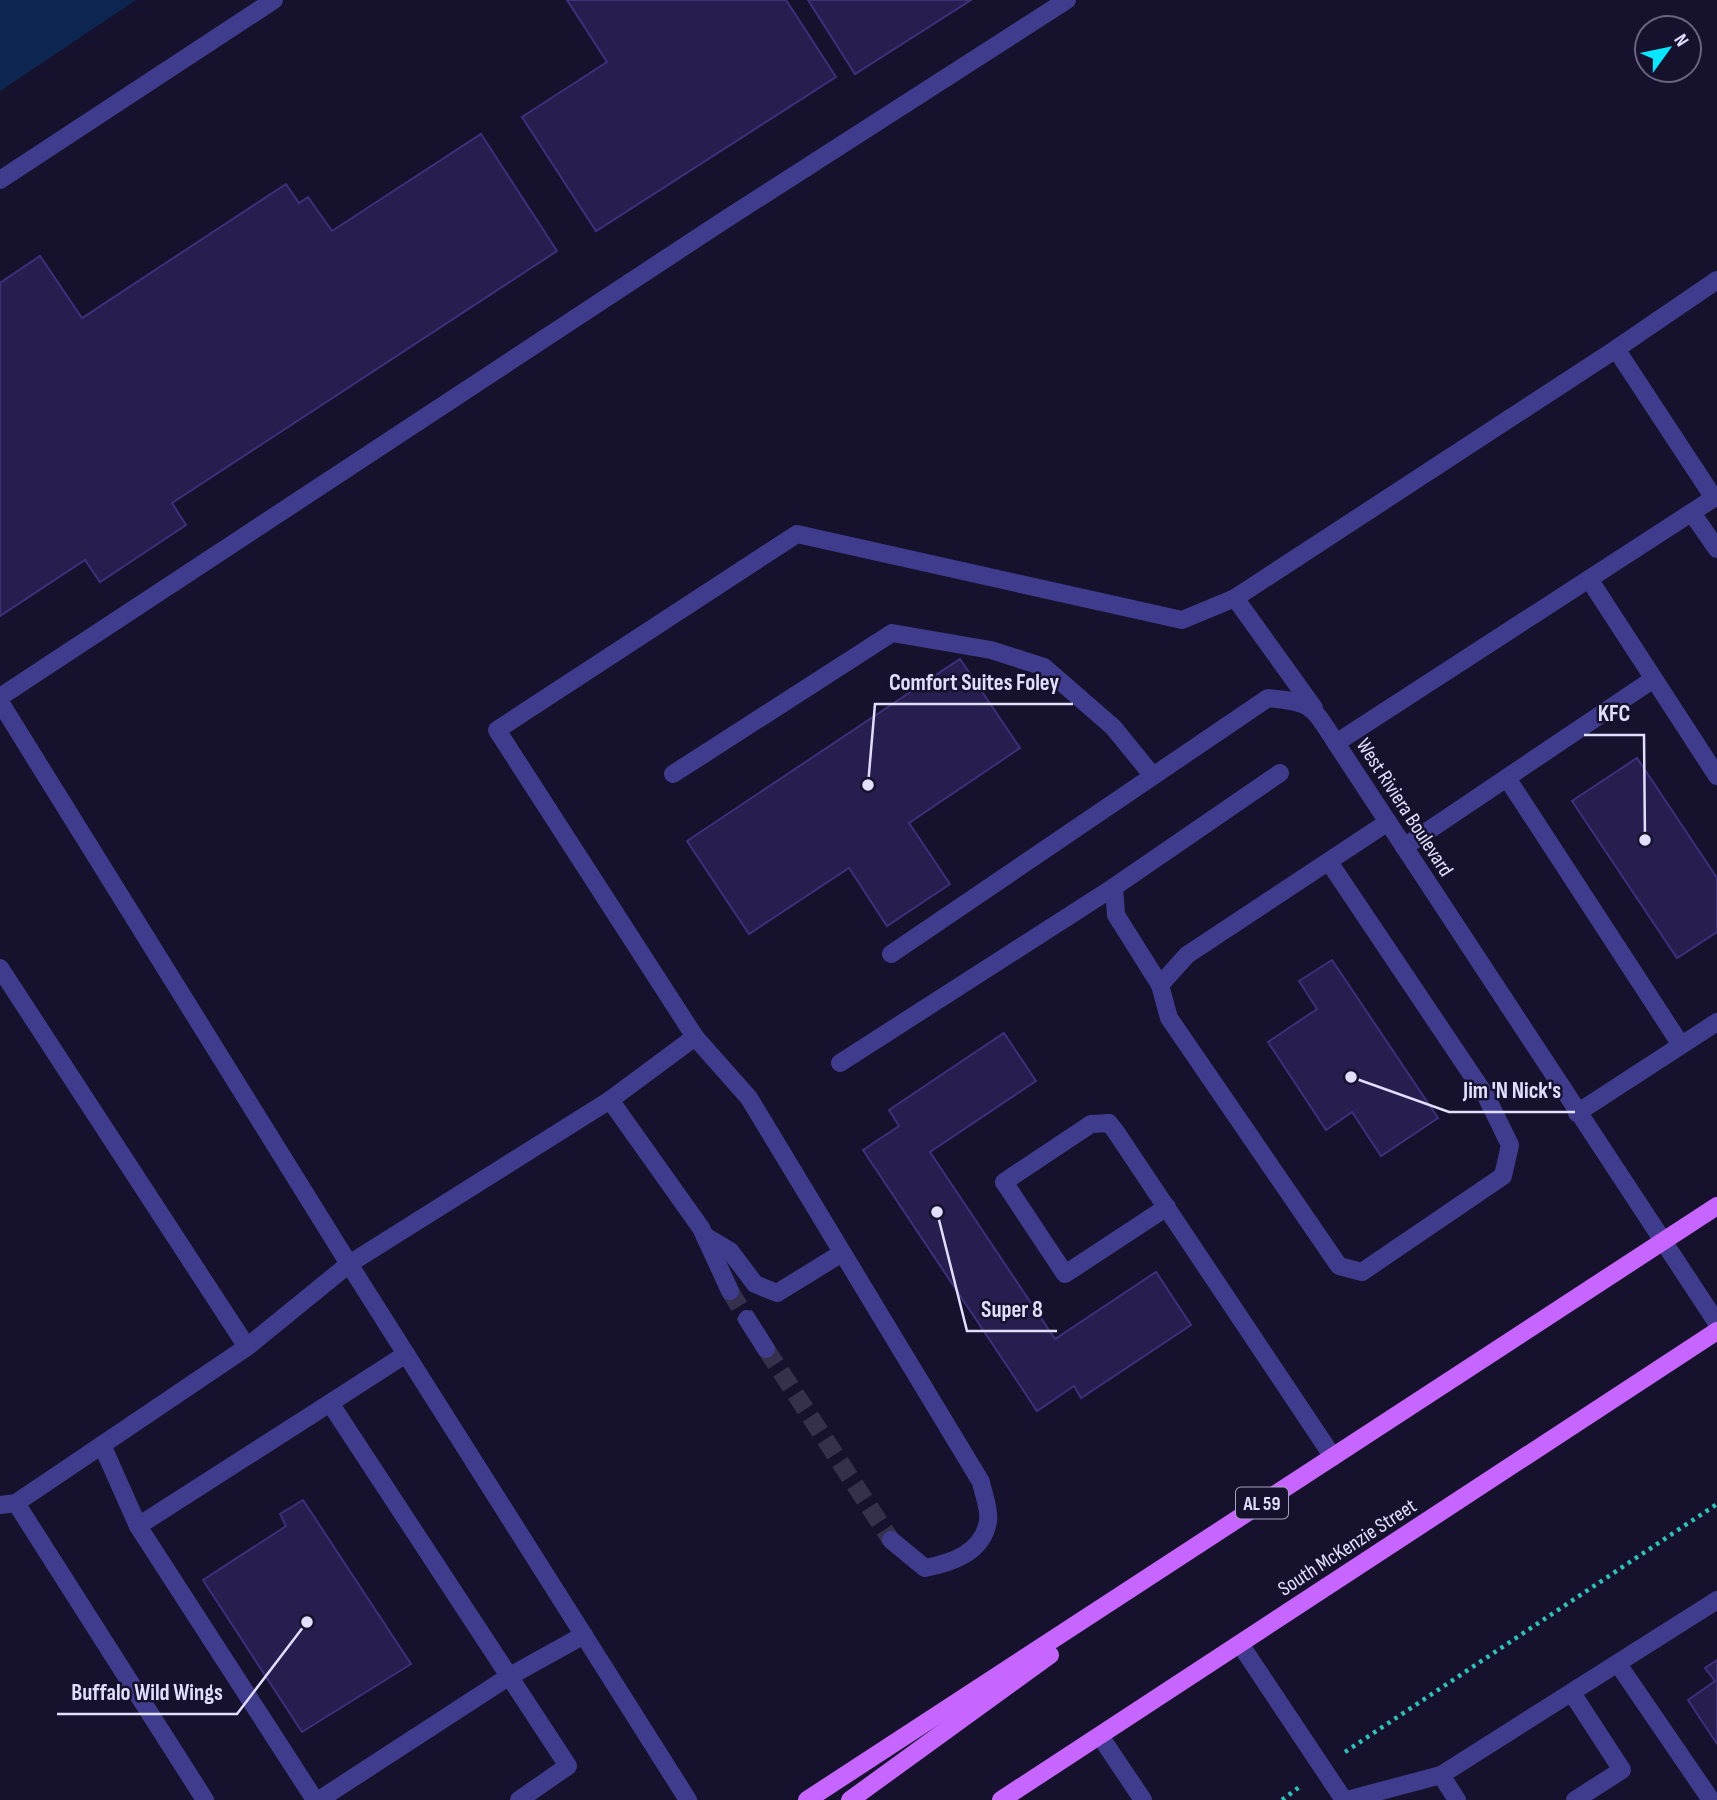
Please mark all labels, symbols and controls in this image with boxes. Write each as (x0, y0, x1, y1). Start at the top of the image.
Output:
north arrow (1633, 14, 1703, 84)
text: N (1669, 30, 1693, 51)
callout: Comfort Suites Foley (875, 660, 1073, 704)
text: Comfort Suites Foley (889, 669, 1060, 697)
callout: KFC (1584, 691, 1644, 735)
text: KFC (1598, 700, 1630, 728)
street label: West Riviera Boulevard (1351, 734, 1459, 881)
callout: Jim 'N Nick's (1449, 1068, 1575, 1112)
text: Jim 'N Nick's (1462, 1077, 1561, 1105)
callout: Super 8 (967, 1287, 1057, 1331)
text: Super 8 (981, 1296, 1043, 1324)
road number: AL 59 (1236, 1488, 1288, 1518)
street label: South McKenzie Street (1273, 1493, 1421, 1602)
callout: Buffalo Wild Wings (57, 1670, 237, 1714)
text: Buffalo Wild Wings (71, 1679, 223, 1707)

